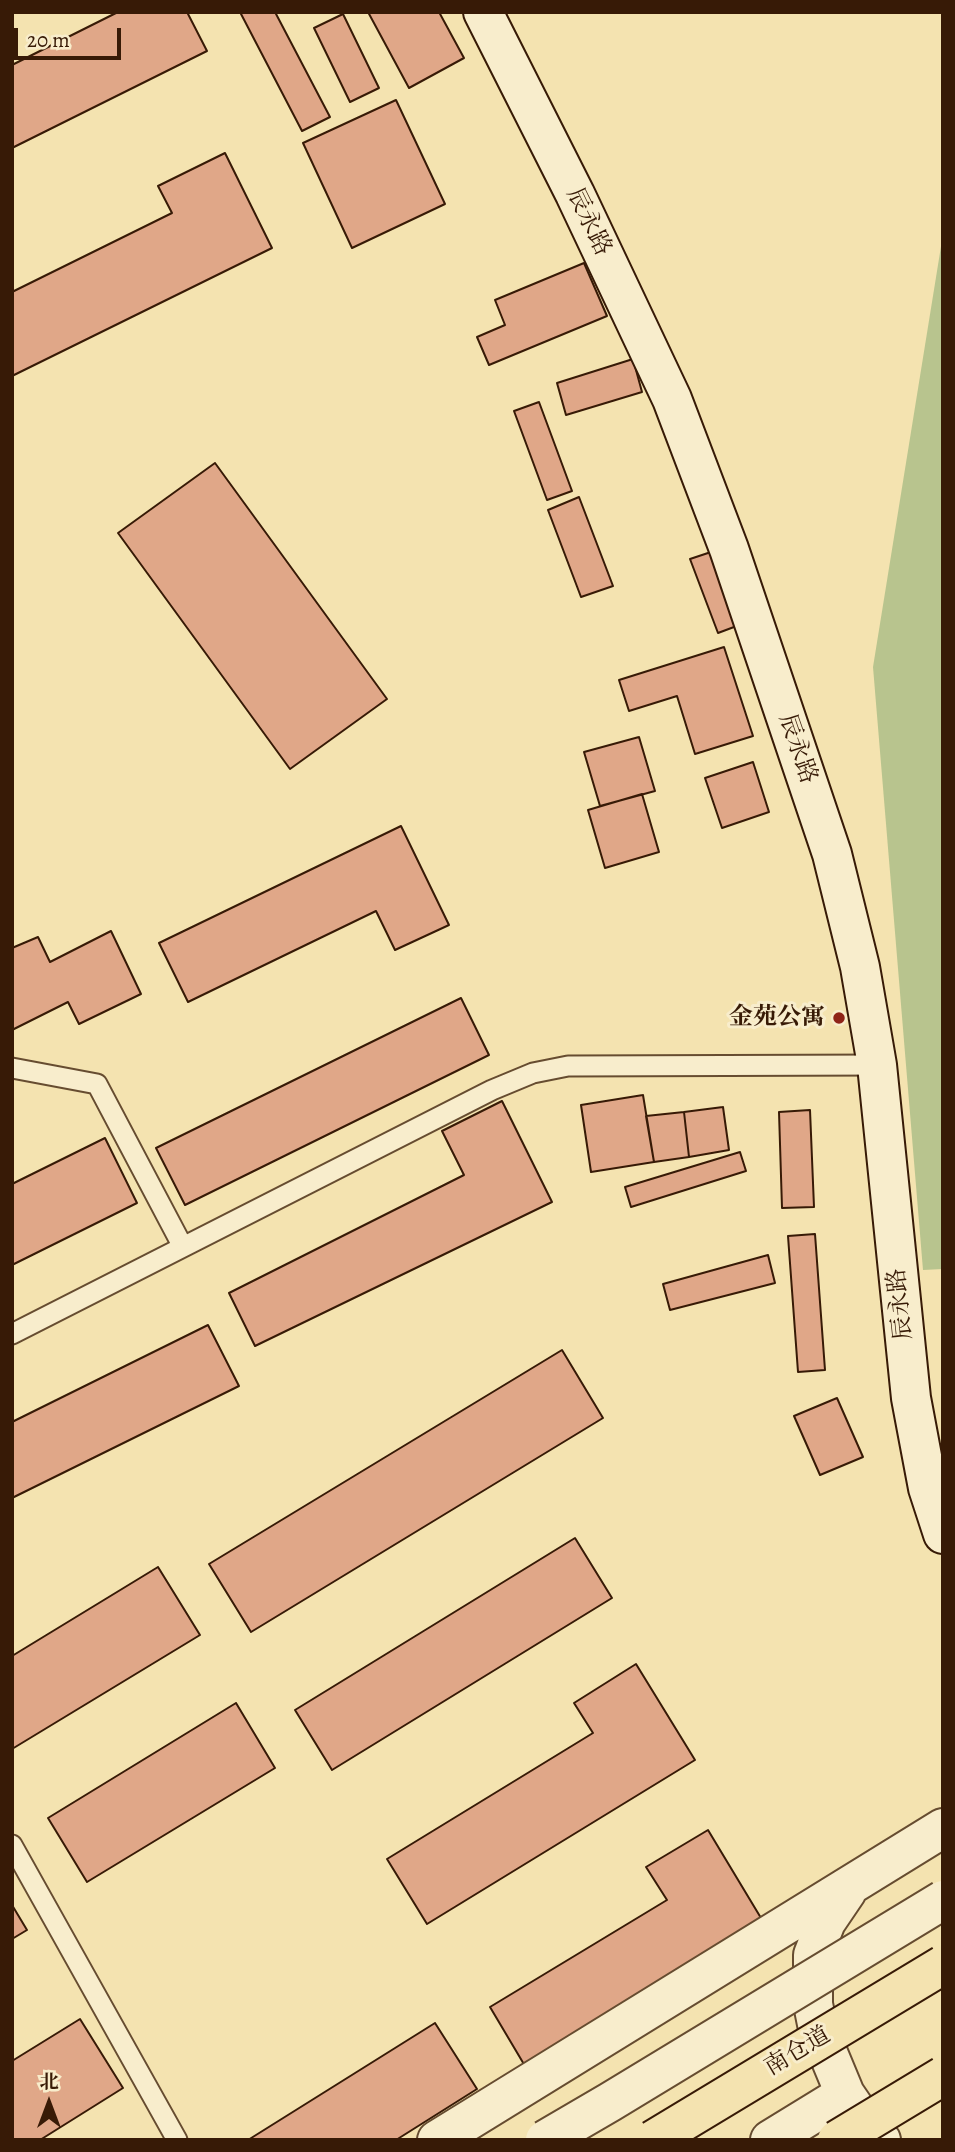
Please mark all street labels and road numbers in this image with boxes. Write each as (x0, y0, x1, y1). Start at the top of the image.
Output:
street label: 辰永路 (559, 183, 617, 261)
street label: 辰永路 (772, 710, 822, 788)
street label: 辰永路 (883, 1267, 919, 1341)
street label: 南仓道 (760, 2021, 836, 2083)

